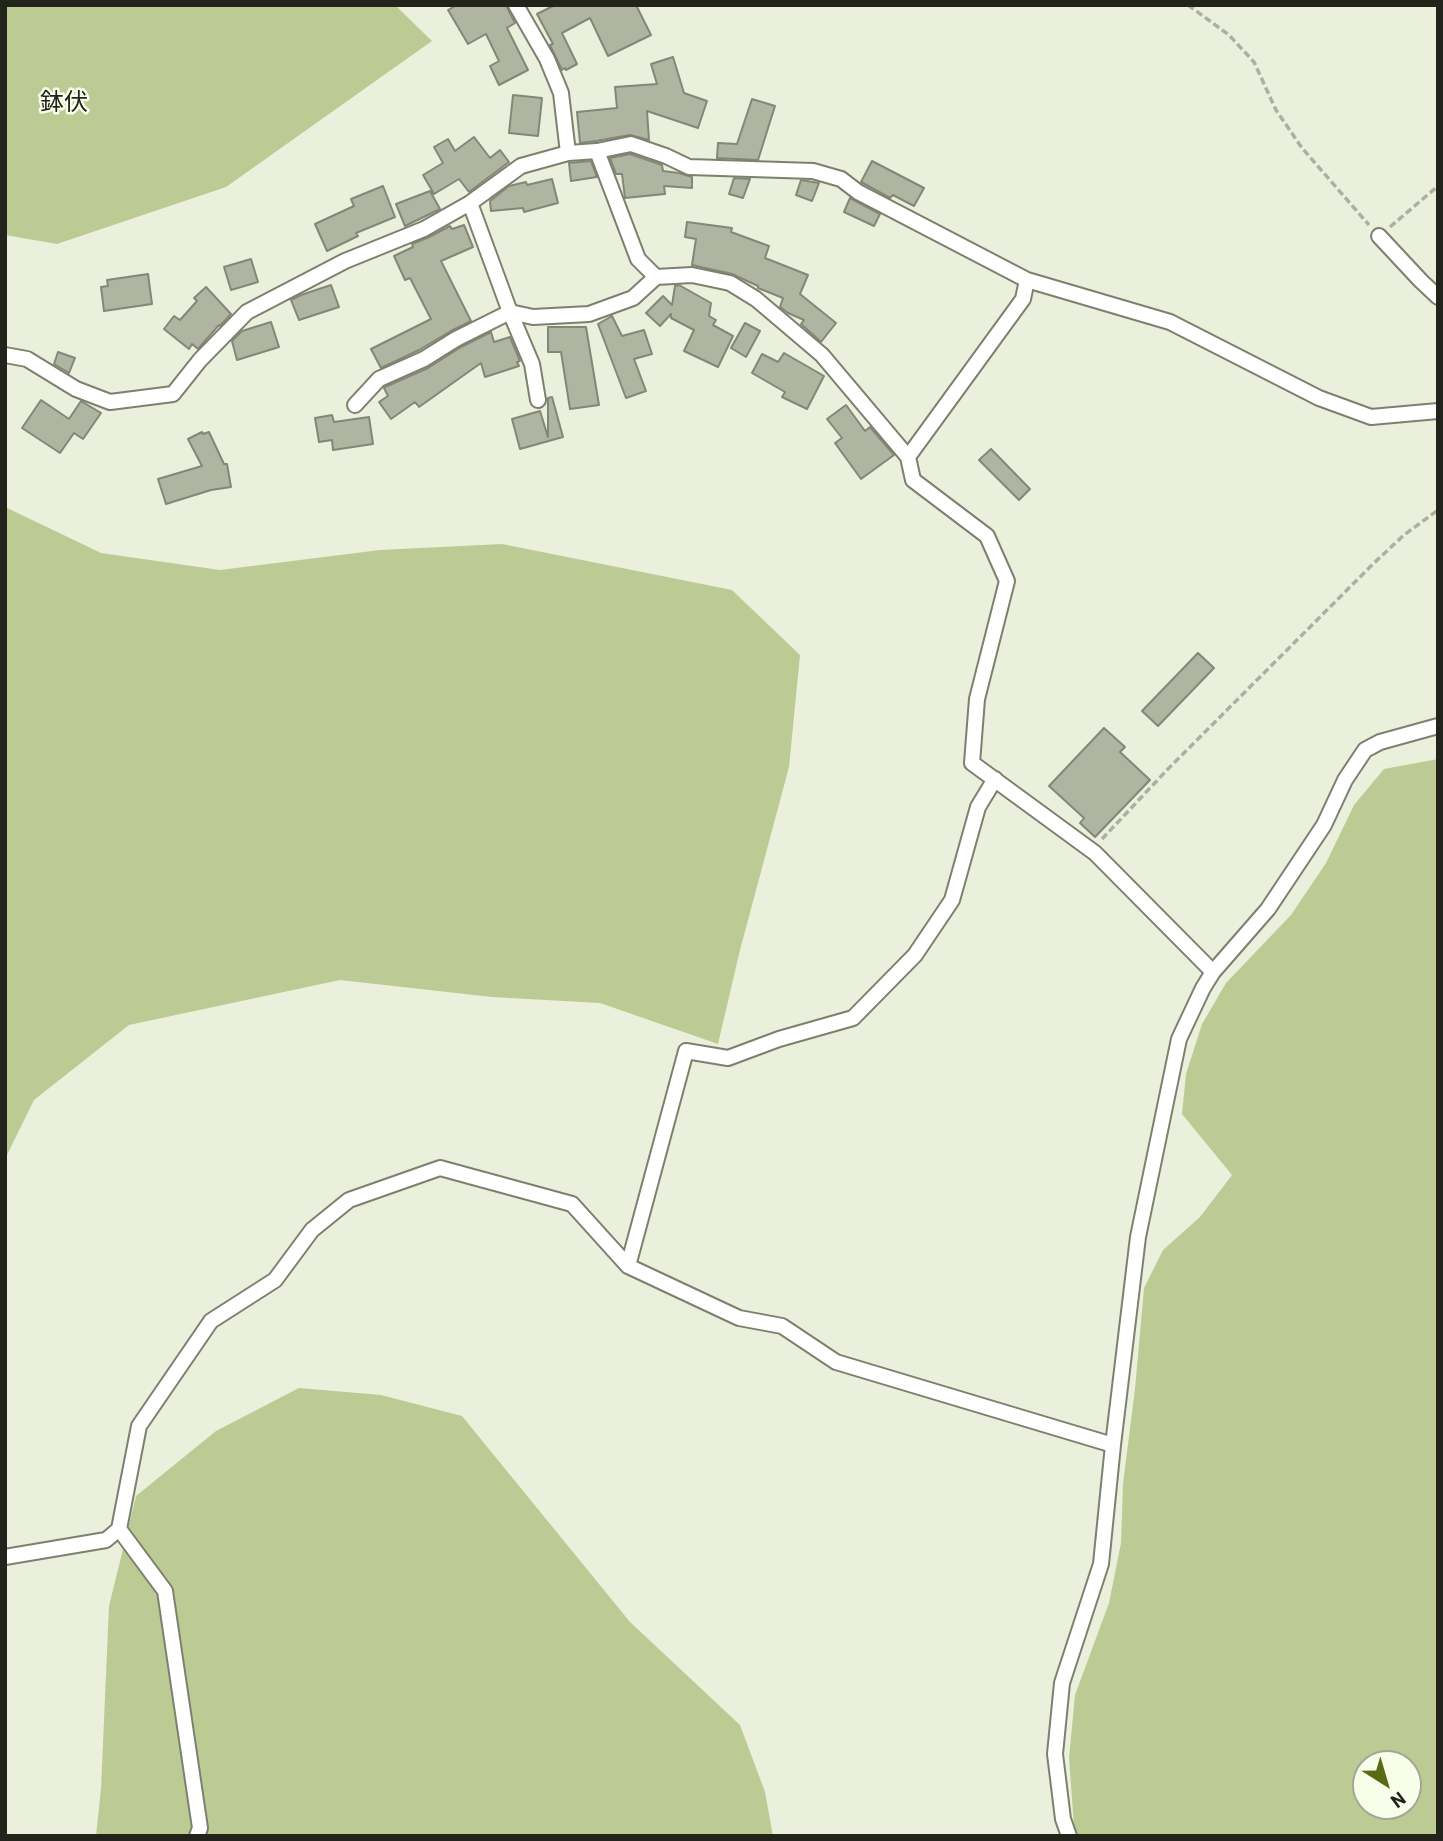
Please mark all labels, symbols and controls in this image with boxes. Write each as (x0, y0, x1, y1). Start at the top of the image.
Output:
district label: 鉢伏 (40, 88, 88, 116)
north arrow (1352, 1750, 1422, 1820)
text: N (1387, 1788, 1411, 1814)

